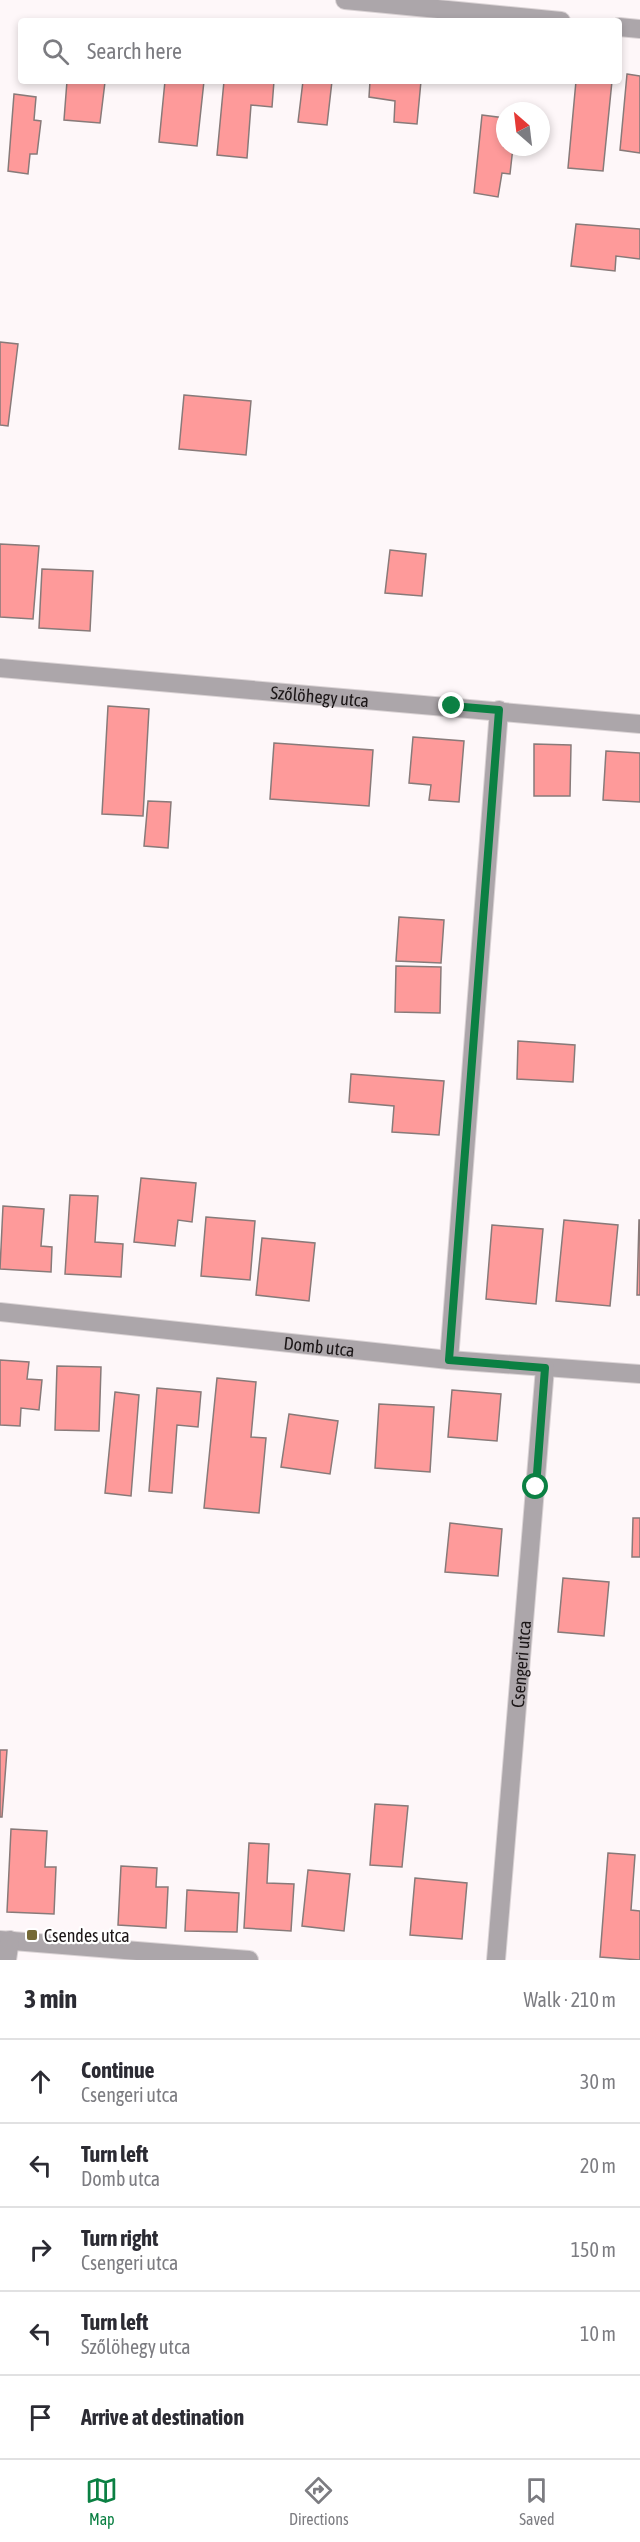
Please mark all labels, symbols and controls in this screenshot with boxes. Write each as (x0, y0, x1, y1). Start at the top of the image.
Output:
search box (18, 18, 622, 84)
icon: search (39, 35, 72, 68)
text: Search here (87, 38, 182, 64)
north arrow (496, 102, 550, 156)
street label: Szőlöhegy utca (270, 681, 370, 711)
route end (438, 692, 464, 718)
street label: Domb utca (283, 1332, 356, 1360)
route start (522, 1473, 548, 1499)
street label: Csengeri utca (506, 1619, 535, 1709)
place label: Csendes utca (44, 1925, 130, 1946)
marker: Csendes utca (25, 1928, 39, 1942)
text: 3 min (24, 1984, 77, 2014)
text: Walk · 210 m (524, 1988, 616, 2011)
text: Continue (81, 2057, 155, 2083)
icon: ahead (24, 2065, 57, 2098)
text: 30 m (580, 2070, 616, 2093)
text: Csengeri utca (81, 2083, 178, 2106)
text: Turn left (81, 2141, 148, 2167)
icon: left (24, 2149, 57, 2182)
text: 20 m (580, 2154, 616, 2177)
text: Domb utca (81, 2167, 160, 2190)
text: Turn right (81, 2225, 158, 2251)
icon: right (24, 2233, 57, 2266)
text: 150 m (571, 2238, 616, 2261)
text: Csengeri utca (81, 2251, 178, 2274)
text: Turn left (81, 2309, 148, 2335)
icon: left (24, 2317, 57, 2350)
text: 10 m (580, 2322, 616, 2345)
text: Szőlöhegy utca (81, 2335, 191, 2358)
icon: arrive (24, 2401, 57, 2434)
text: Arrive at destination (81, 2404, 244, 2430)
tab: Map (85, 2474, 118, 2528)
tab: Directions (289, 2474, 349, 2528)
tab: Saved (519, 2474, 555, 2528)

